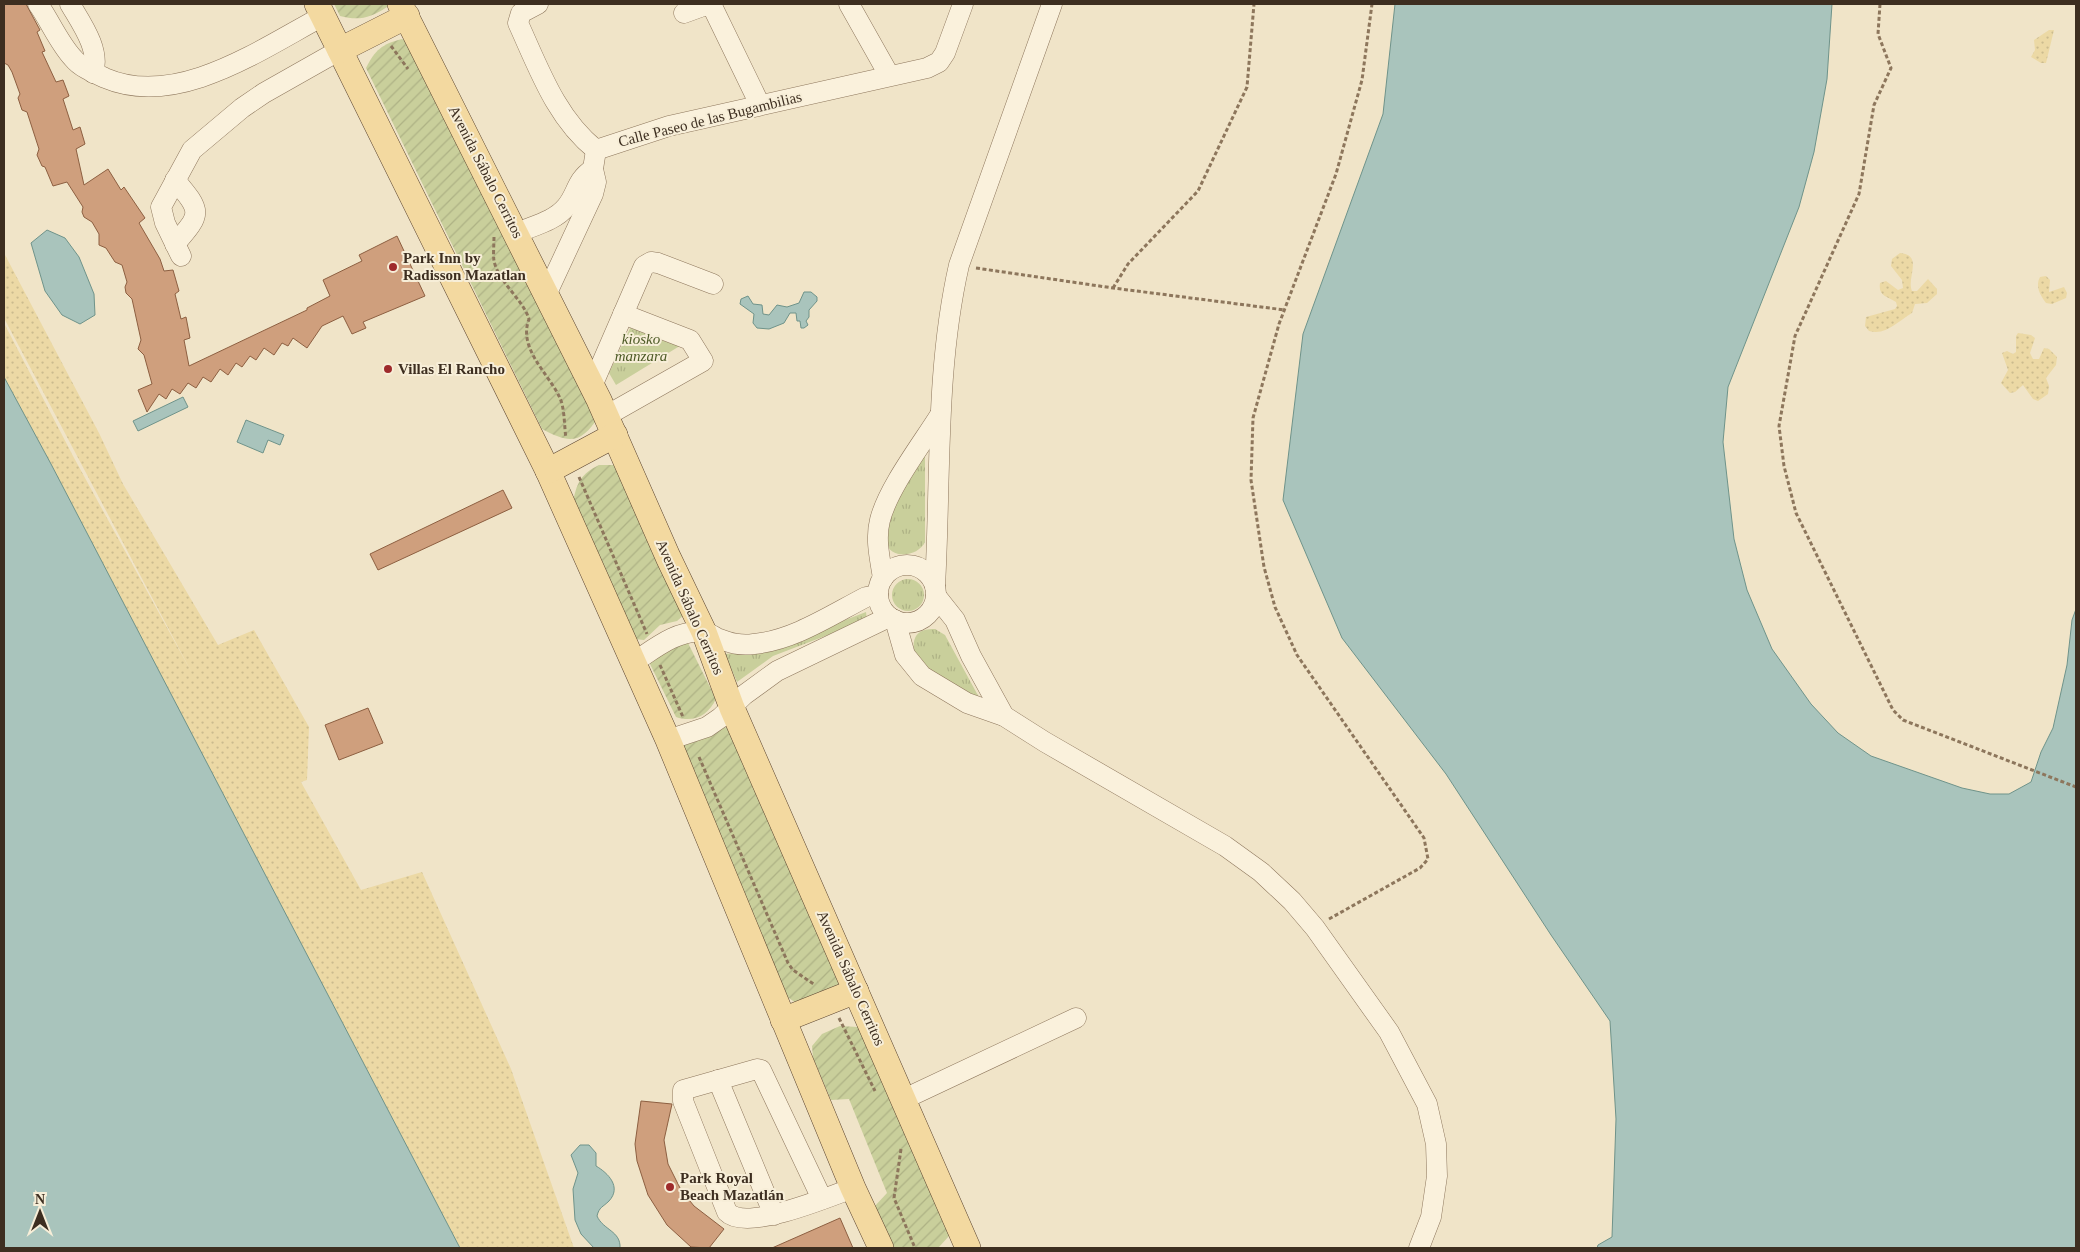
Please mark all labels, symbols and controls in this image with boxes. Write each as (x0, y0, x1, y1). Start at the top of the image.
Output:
street label: Calle Paseo de las Bugambilias (617, 88, 803, 150)
street label: Avenida Sábalo Cerritos (446, 103, 526, 241)
place label: Park Inn by Radisson Mazatlan (403, 250, 527, 283)
marker: Park Inn by Radisson Mazatlan (387, 261, 399, 273)
park label: kiosko manzara (615, 331, 667, 364)
place label: Villas El Rancho (398, 361, 505, 377)
marker: Villas El Rancho (382, 363, 394, 375)
street label: Avenida Sábalo Cerritos (653, 537, 727, 677)
street label: Avenida Sábalo Cerritos (814, 908, 888, 1048)
place label: Park Royal Beach Mazatlán (680, 1170, 784, 1203)
marker: Park Royal Beach Mazatlán (664, 1181, 676, 1193)
north arrow (15, 1187, 65, 1237)
text: N (35, 1192, 45, 1207)

